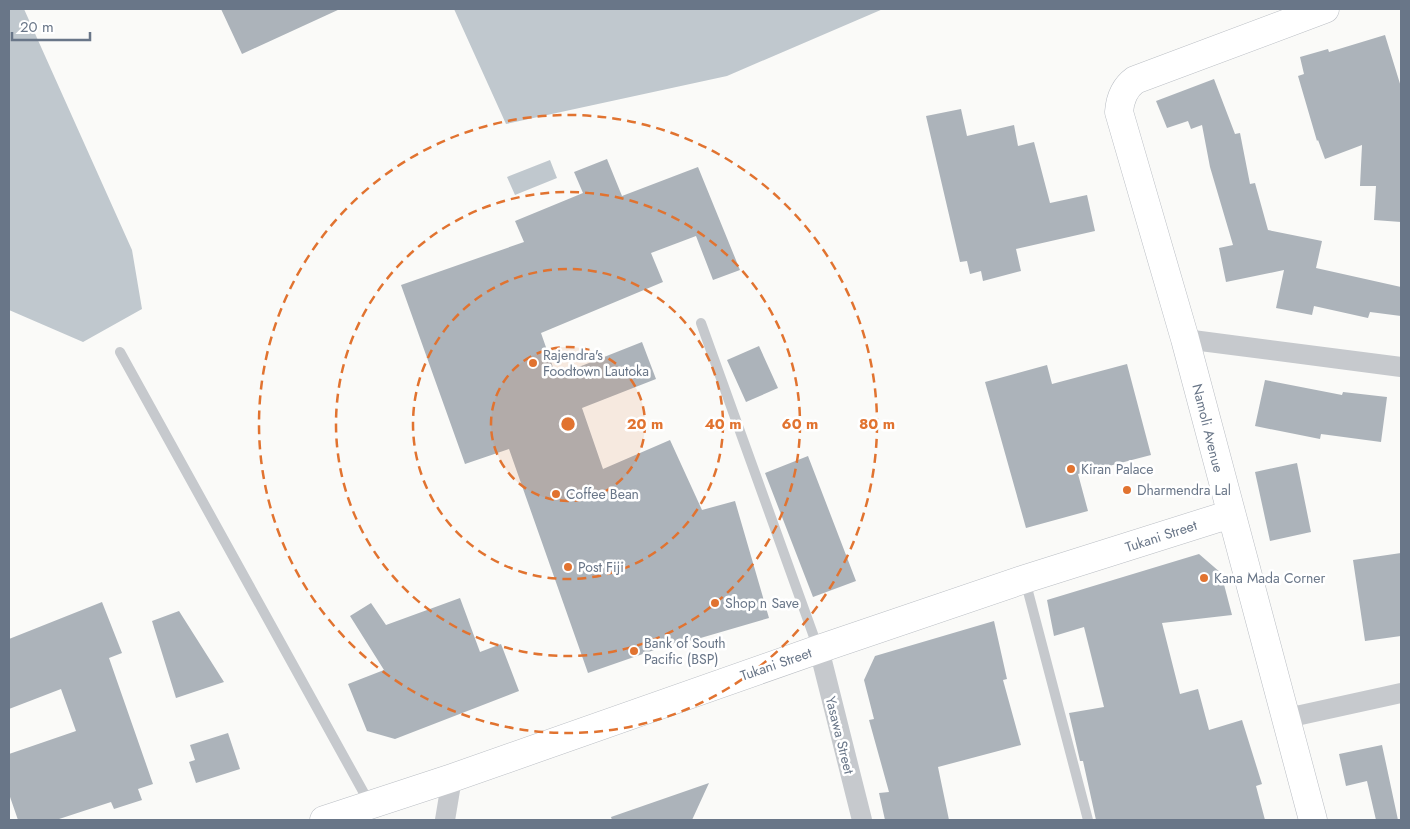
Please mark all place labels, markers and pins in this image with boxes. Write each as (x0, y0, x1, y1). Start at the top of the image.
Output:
place label: Rajendra's Foodtown Lautoka (543, 345, 649, 381)
marker: Rajendra's Foodtown Lautoka (527, 357, 539, 369)
centre of rings (559, 415, 577, 433)
place label: Kiran Palace (1081, 459, 1153, 479)
marker: Kiran Palace (1065, 463, 1077, 475)
place label: Dharmendra Lal (1137, 480, 1231, 500)
place label: Coffee Bean (566, 484, 639, 504)
marker: Dharmendra Lal (1121, 484, 1133, 496)
marker: Coffee Bean (550, 488, 562, 500)
place label: Post Fiji (578, 557, 624, 577)
marker: Post Fiji (562, 561, 574, 573)
place label: Kana Mada Corner (1214, 568, 1326, 588)
marker: Kana Mada Corner (1198, 572, 1210, 584)
place label: Shop n Save (725, 593, 799, 613)
marker: Shop n Save (709, 597, 721, 609)
place label: Bank of South Pacific (BSP) (644, 633, 725, 669)
marker: Bank of South Pacific (BSP) (628, 645, 640, 657)

